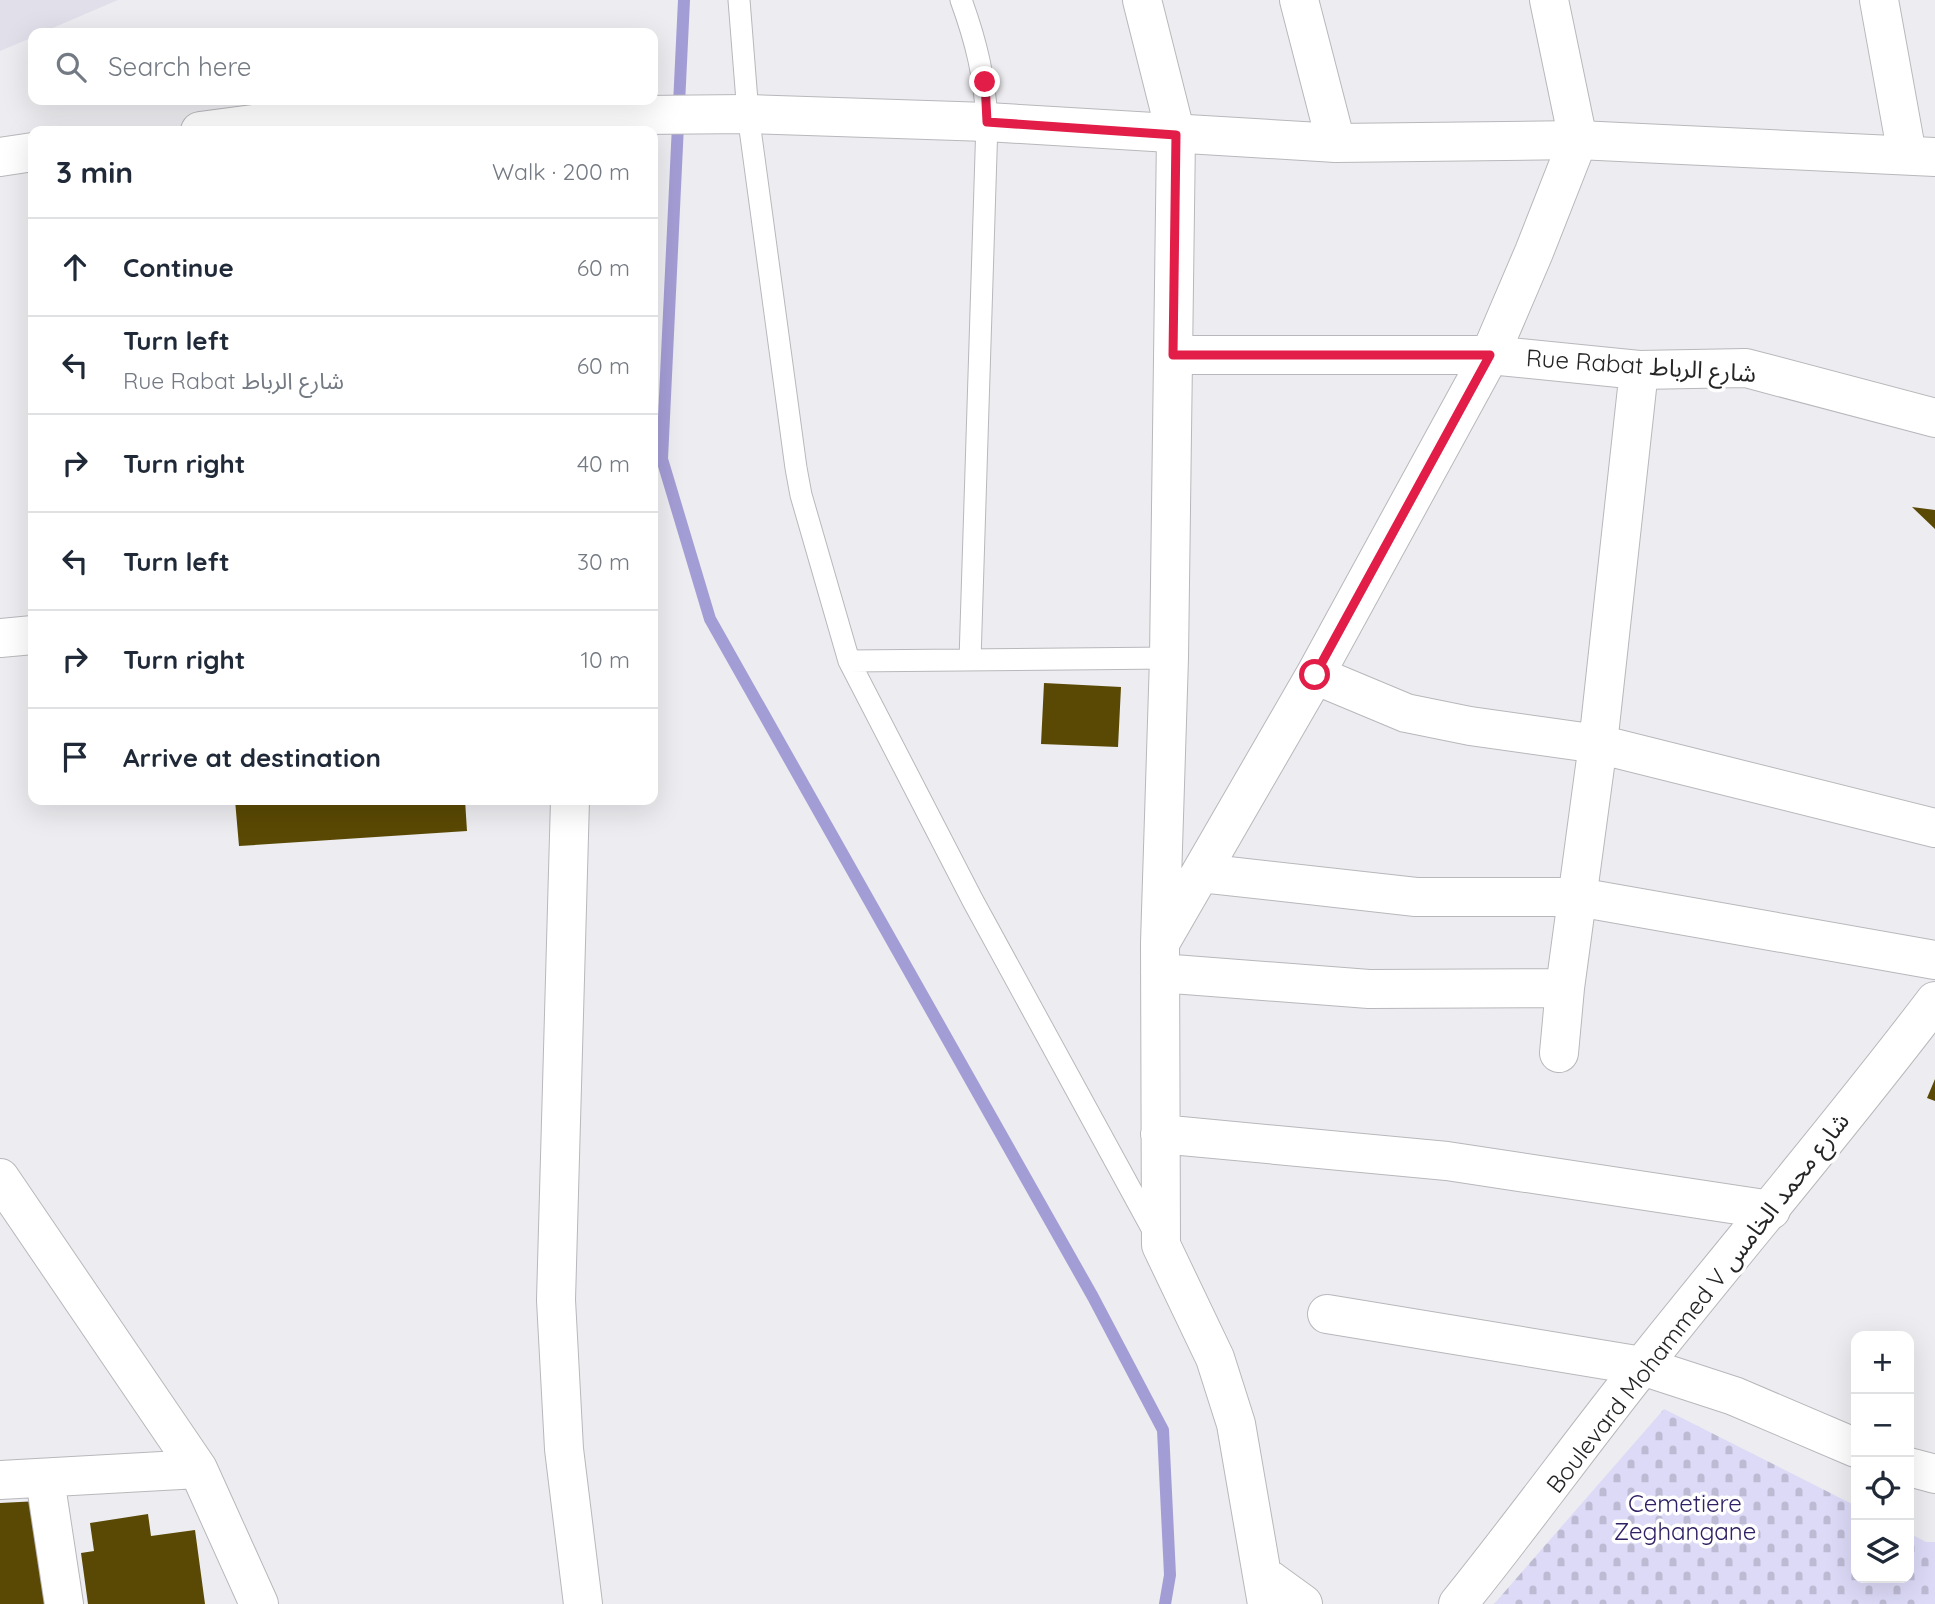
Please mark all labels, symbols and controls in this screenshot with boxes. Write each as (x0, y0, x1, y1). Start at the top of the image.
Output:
search box (28, 28, 658, 105)
icon: search (52, 48, 90, 86)
text: Search here (108, 50, 252, 83)
route end (969, 66, 1000, 97)
text: 3 min (56, 153, 133, 191)
text: Walk · 200 m (492, 157, 630, 186)
icon: ahead (56, 248, 94, 286)
text: Continue (123, 251, 234, 284)
text: 60 m (577, 253, 630, 282)
text: Turn left (123, 324, 230, 357)
street label: Rue Rabat شارع الرباط (1525, 342, 1757, 391)
icon: left (56, 346, 94, 384)
text: 60 m (577, 351, 630, 380)
text: Rue Rabat شارع الرباط (123, 366, 344, 395)
icon: right (56, 444, 94, 482)
text: Turn right (123, 447, 245, 480)
text: 40 m (577, 449, 630, 478)
icon: left (56, 542, 94, 580)
text: Turn left (123, 545, 230, 578)
text: 30 m (577, 547, 630, 576)
icon: right (56, 640, 94, 678)
text: Turn right (123, 643, 245, 676)
text: 10 m (581, 645, 630, 674)
route start (1299, 659, 1330, 690)
icon: arrive (56, 738, 94, 776)
text: Arrive at destination (123, 741, 381, 774)
street label: Boulevard Mohammed V شارع محمد الخامس (1539, 1106, 1858, 1500)
map controls (1851, 1331, 1914, 1583)
button: + (1851, 1331, 1914, 1394)
button: − (1851, 1394, 1914, 1457)
button: locate (1851, 1457, 1914, 1520)
park label: Cemetiere Zeghangane (1614, 1488, 1756, 1546)
button: layers (1851, 1520, 1914, 1583)

